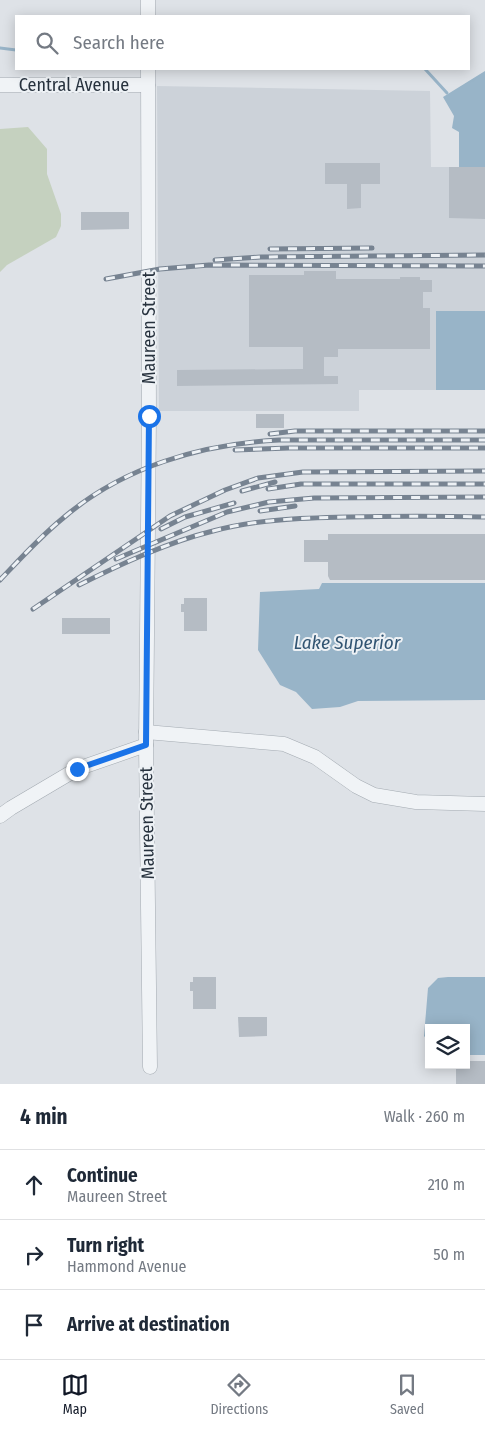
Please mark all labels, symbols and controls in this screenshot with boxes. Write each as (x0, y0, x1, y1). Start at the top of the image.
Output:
search box (15, 15, 470, 70)
icon: search (33, 29, 61, 57)
text: Search here (73, 31, 165, 54)
street label: Central Avenue (19, 74, 129, 96)
street label: Maureen Street (138, 272, 160, 384)
route start (138, 405, 161, 428)
water label: Lake Superior (294, 631, 402, 654)
route end (66, 758, 89, 781)
street label: Maureen Street (135, 766, 159, 879)
map controls (425, 1024, 470, 1069)
button: layers (425, 1024, 470, 1069)
text: 4 min (20, 1104, 68, 1130)
text: Walk · 260 m (384, 1107, 465, 1126)
text: Continue (67, 1164, 138, 1187)
icon: ahead (20, 1171, 48, 1199)
text: 210 m (428, 1175, 465, 1194)
text: Maureen Street (67, 1187, 167, 1206)
text: Turn right (67, 1234, 144, 1257)
icon: right (20, 1241, 48, 1269)
text: 50 m (433, 1245, 465, 1264)
text: Hammond Avenue (67, 1257, 186, 1276)
icon: arrive (20, 1311, 48, 1339)
text: Arrive at destination (67, 1313, 230, 1336)
tab: Map (61, 1371, 89, 1418)
tab: Directions (210, 1371, 268, 1418)
tab: Saved (390, 1371, 424, 1418)

